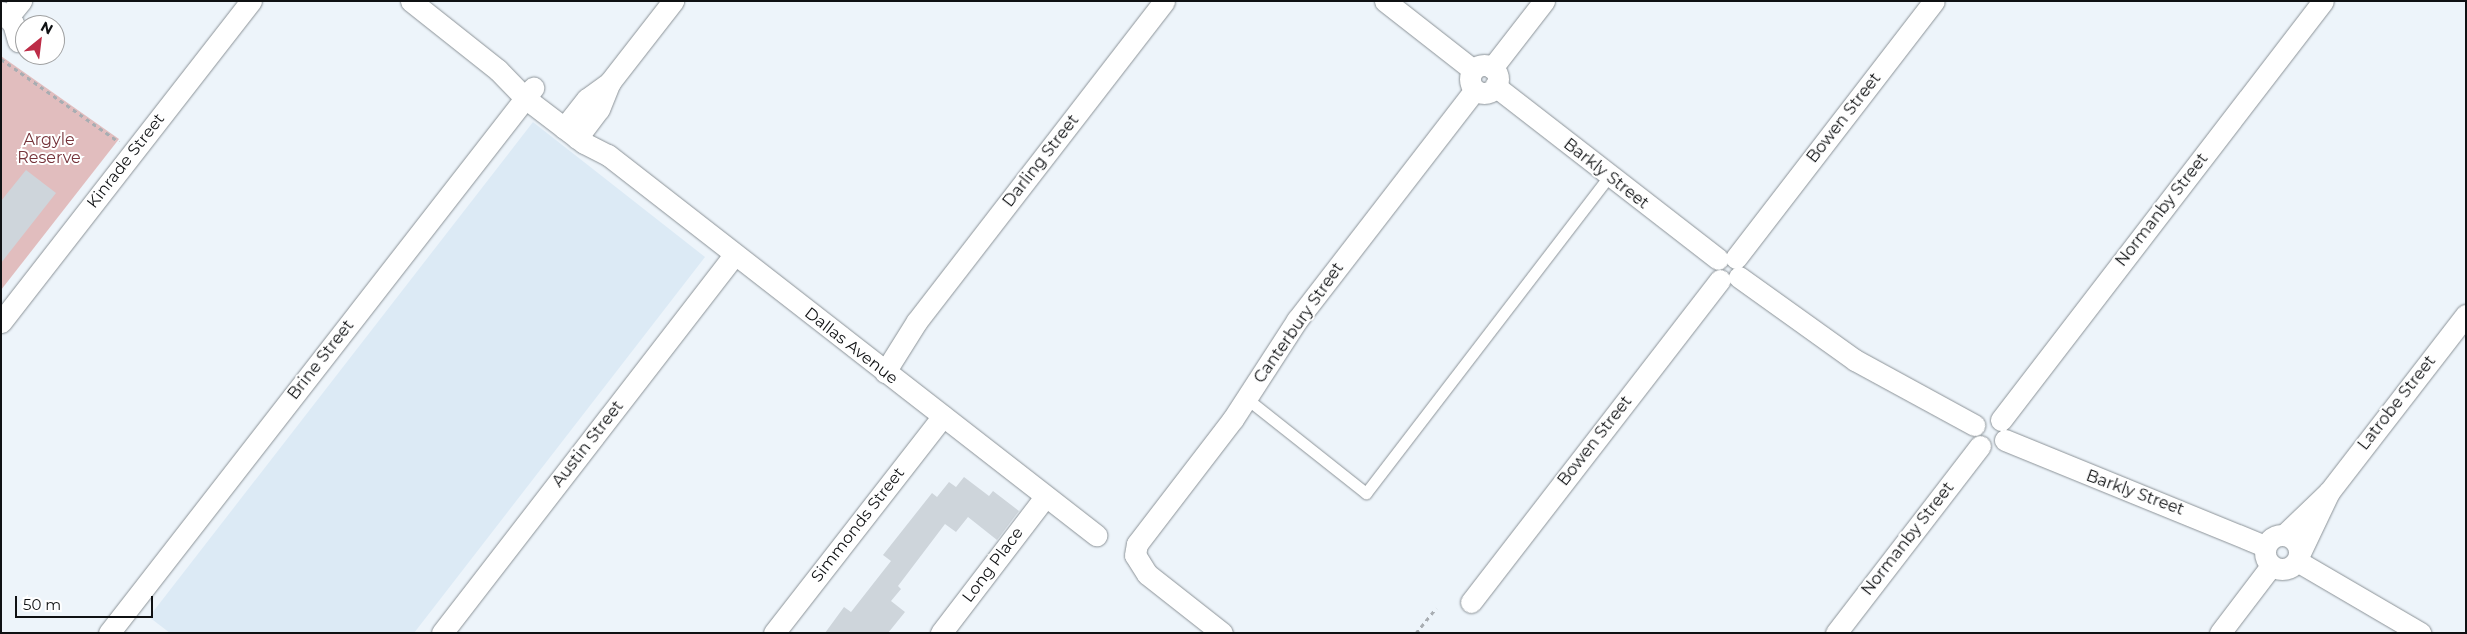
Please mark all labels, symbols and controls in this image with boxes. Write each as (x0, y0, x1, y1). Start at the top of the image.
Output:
north arrow (15, 15, 65, 65)
text: N (37, 17, 56, 38)
street label: Bowen Street (1803, 69, 1885, 167)
street label: Kinrade Street (83, 110, 169, 212)
street label: Darling Street (999, 111, 1083, 211)
park label: Argyle Reserve (17, 130, 81, 168)
street label: Barkly Street (1560, 135, 1652, 213)
street label: Normanby Street (2112, 150, 2212, 270)
street label: Canterbury Street (1250, 259, 1348, 387)
street label: Dallas Avenue (801, 304, 901, 388)
street label: Brine Street (284, 316, 358, 404)
street label: Latrobe Street (2354, 352, 2440, 454)
street label: Bowen Street (1554, 392, 1636, 490)
street label: Austin Street (548, 397, 628, 491)
street label: Simmonds Street (807, 464, 909, 586)
street label: Barkly Street (2083, 466, 2187, 520)
street label: Normanby Street (1858, 479, 1958, 599)
street label: Long Place (959, 524, 1027, 606)
scale bar (18, 586, 155, 618)
text: 50 m (23, 595, 61, 614)

